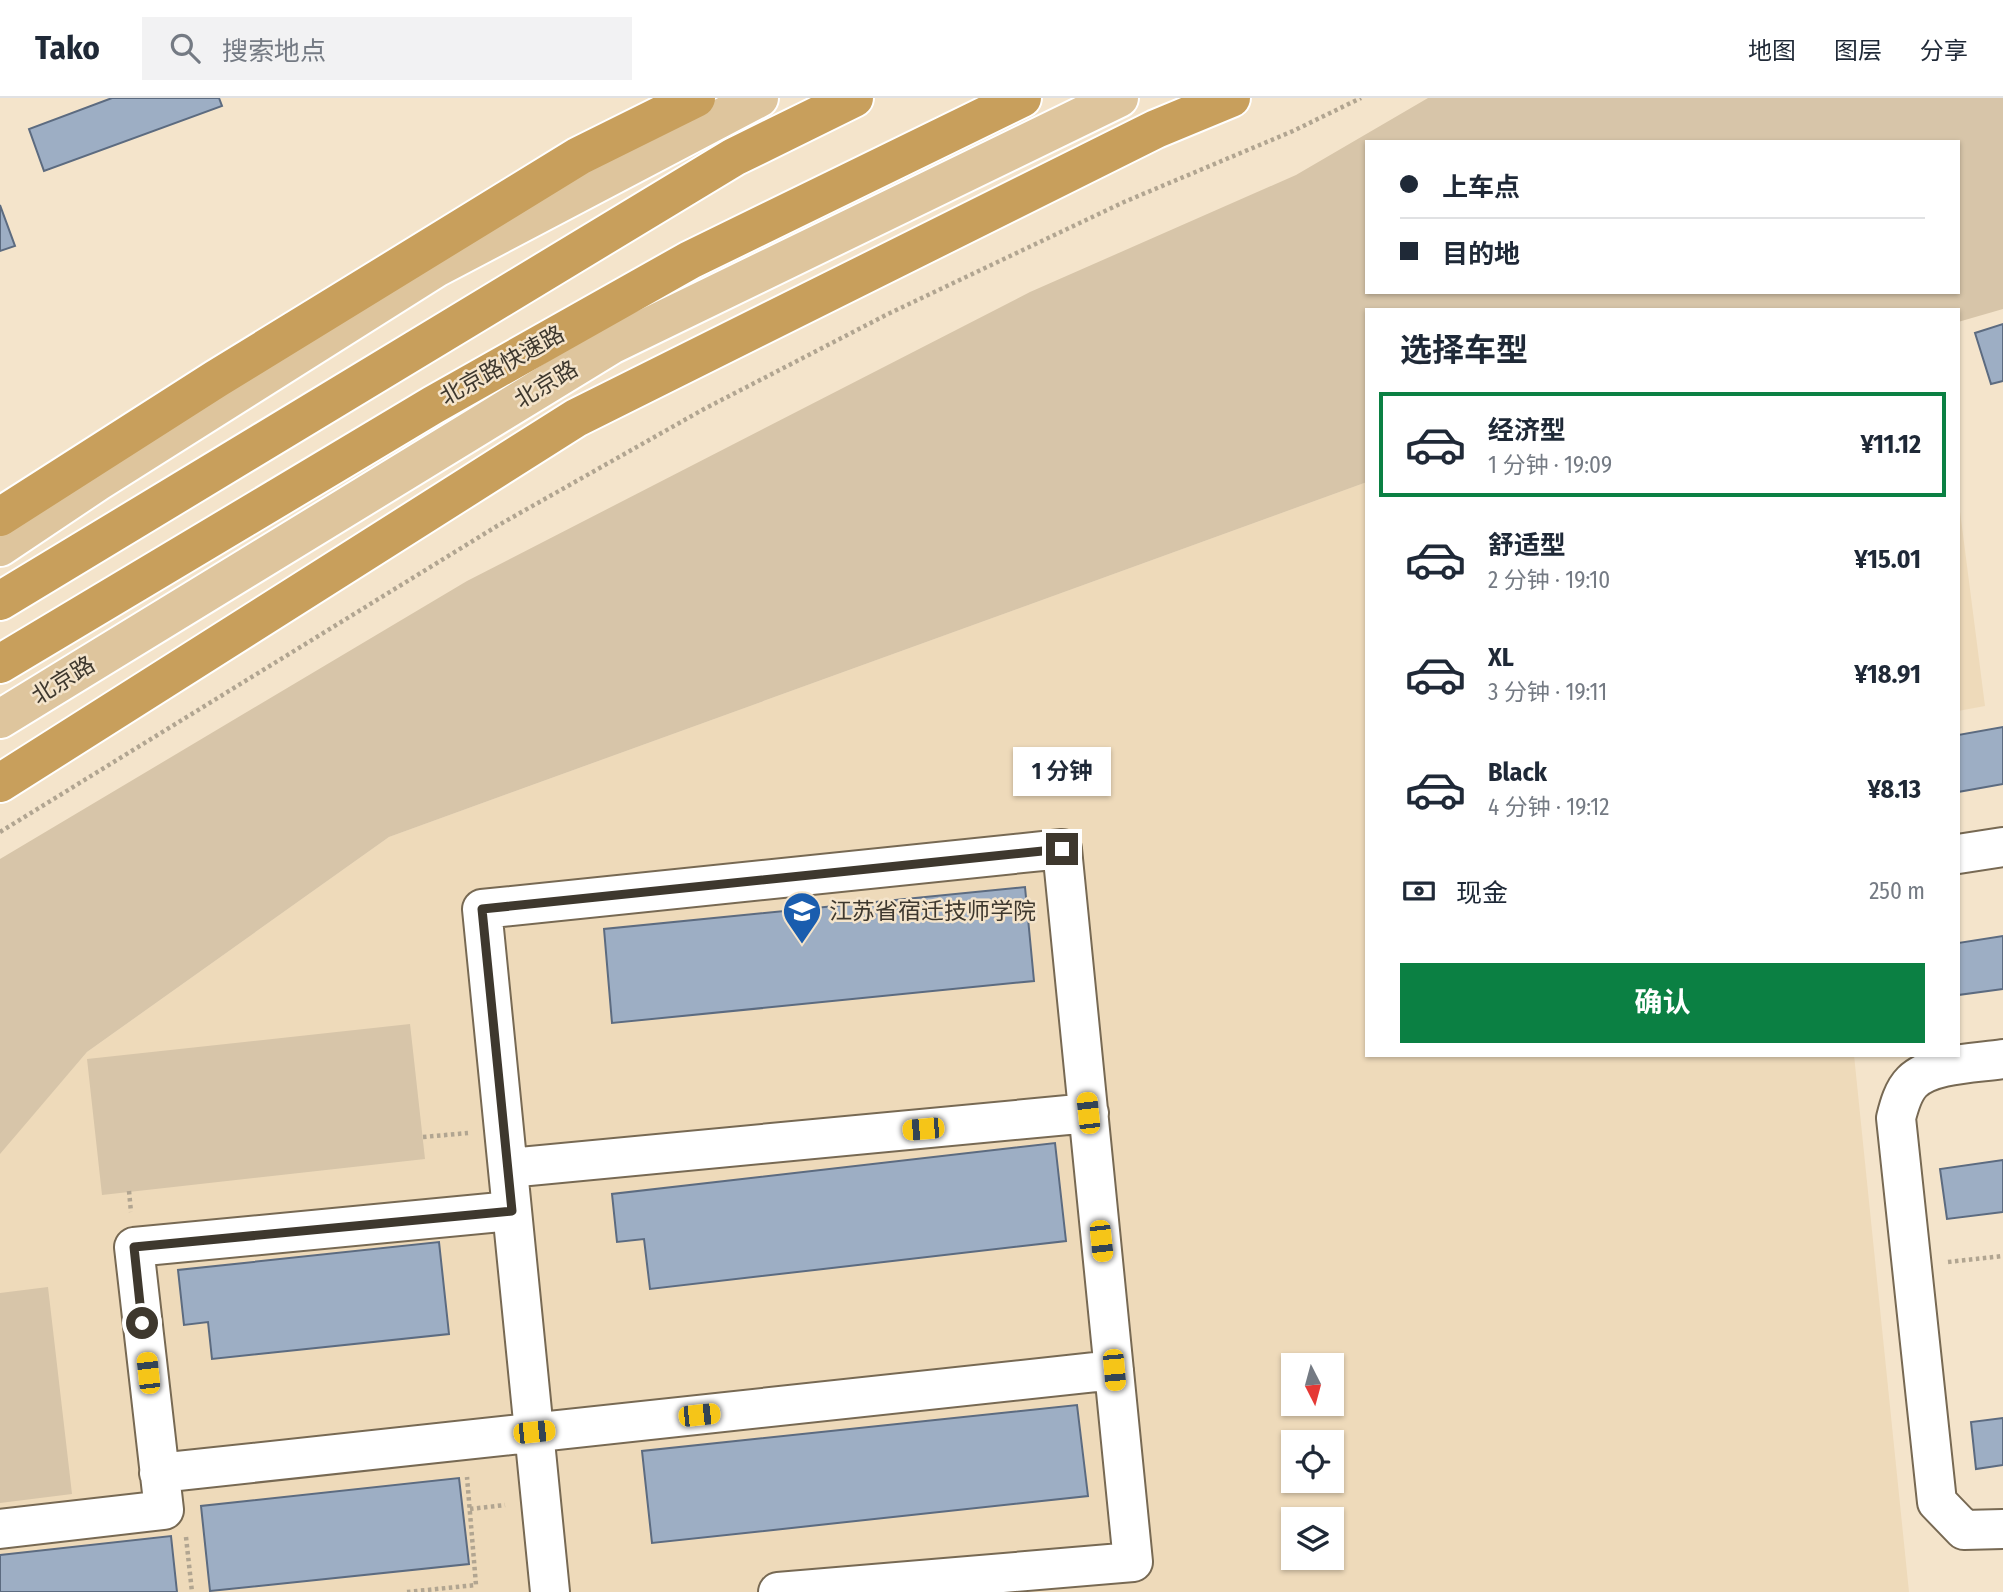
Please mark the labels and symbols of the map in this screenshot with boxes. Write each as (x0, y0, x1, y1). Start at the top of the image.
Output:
street label: 北京路快速路 (435, 319, 569, 411)
street label: 北京路 (509, 354, 583, 414)
street label: 北京路 (26, 650, 100, 710)
callout: 1 分钟 (1013, 748, 1111, 796)
route end (1046, 833, 1078, 865)
school or university icon: 江苏省宿迁技师学院 (781, 890, 823, 945)
place label: 江苏省宿迁技师学院 (829, 897, 1036, 925)
car (1076, 1091, 1101, 1135)
car (902, 1117, 945, 1141)
car (1089, 1219, 1114, 1263)
route start (126, 1307, 158, 1339)
car (1102, 1348, 1127, 1392)
car (136, 1351, 161, 1395)
north arrow (1281, 1353, 1344, 1416)
car (678, 1402, 721, 1428)
car (513, 1419, 556, 1445)

